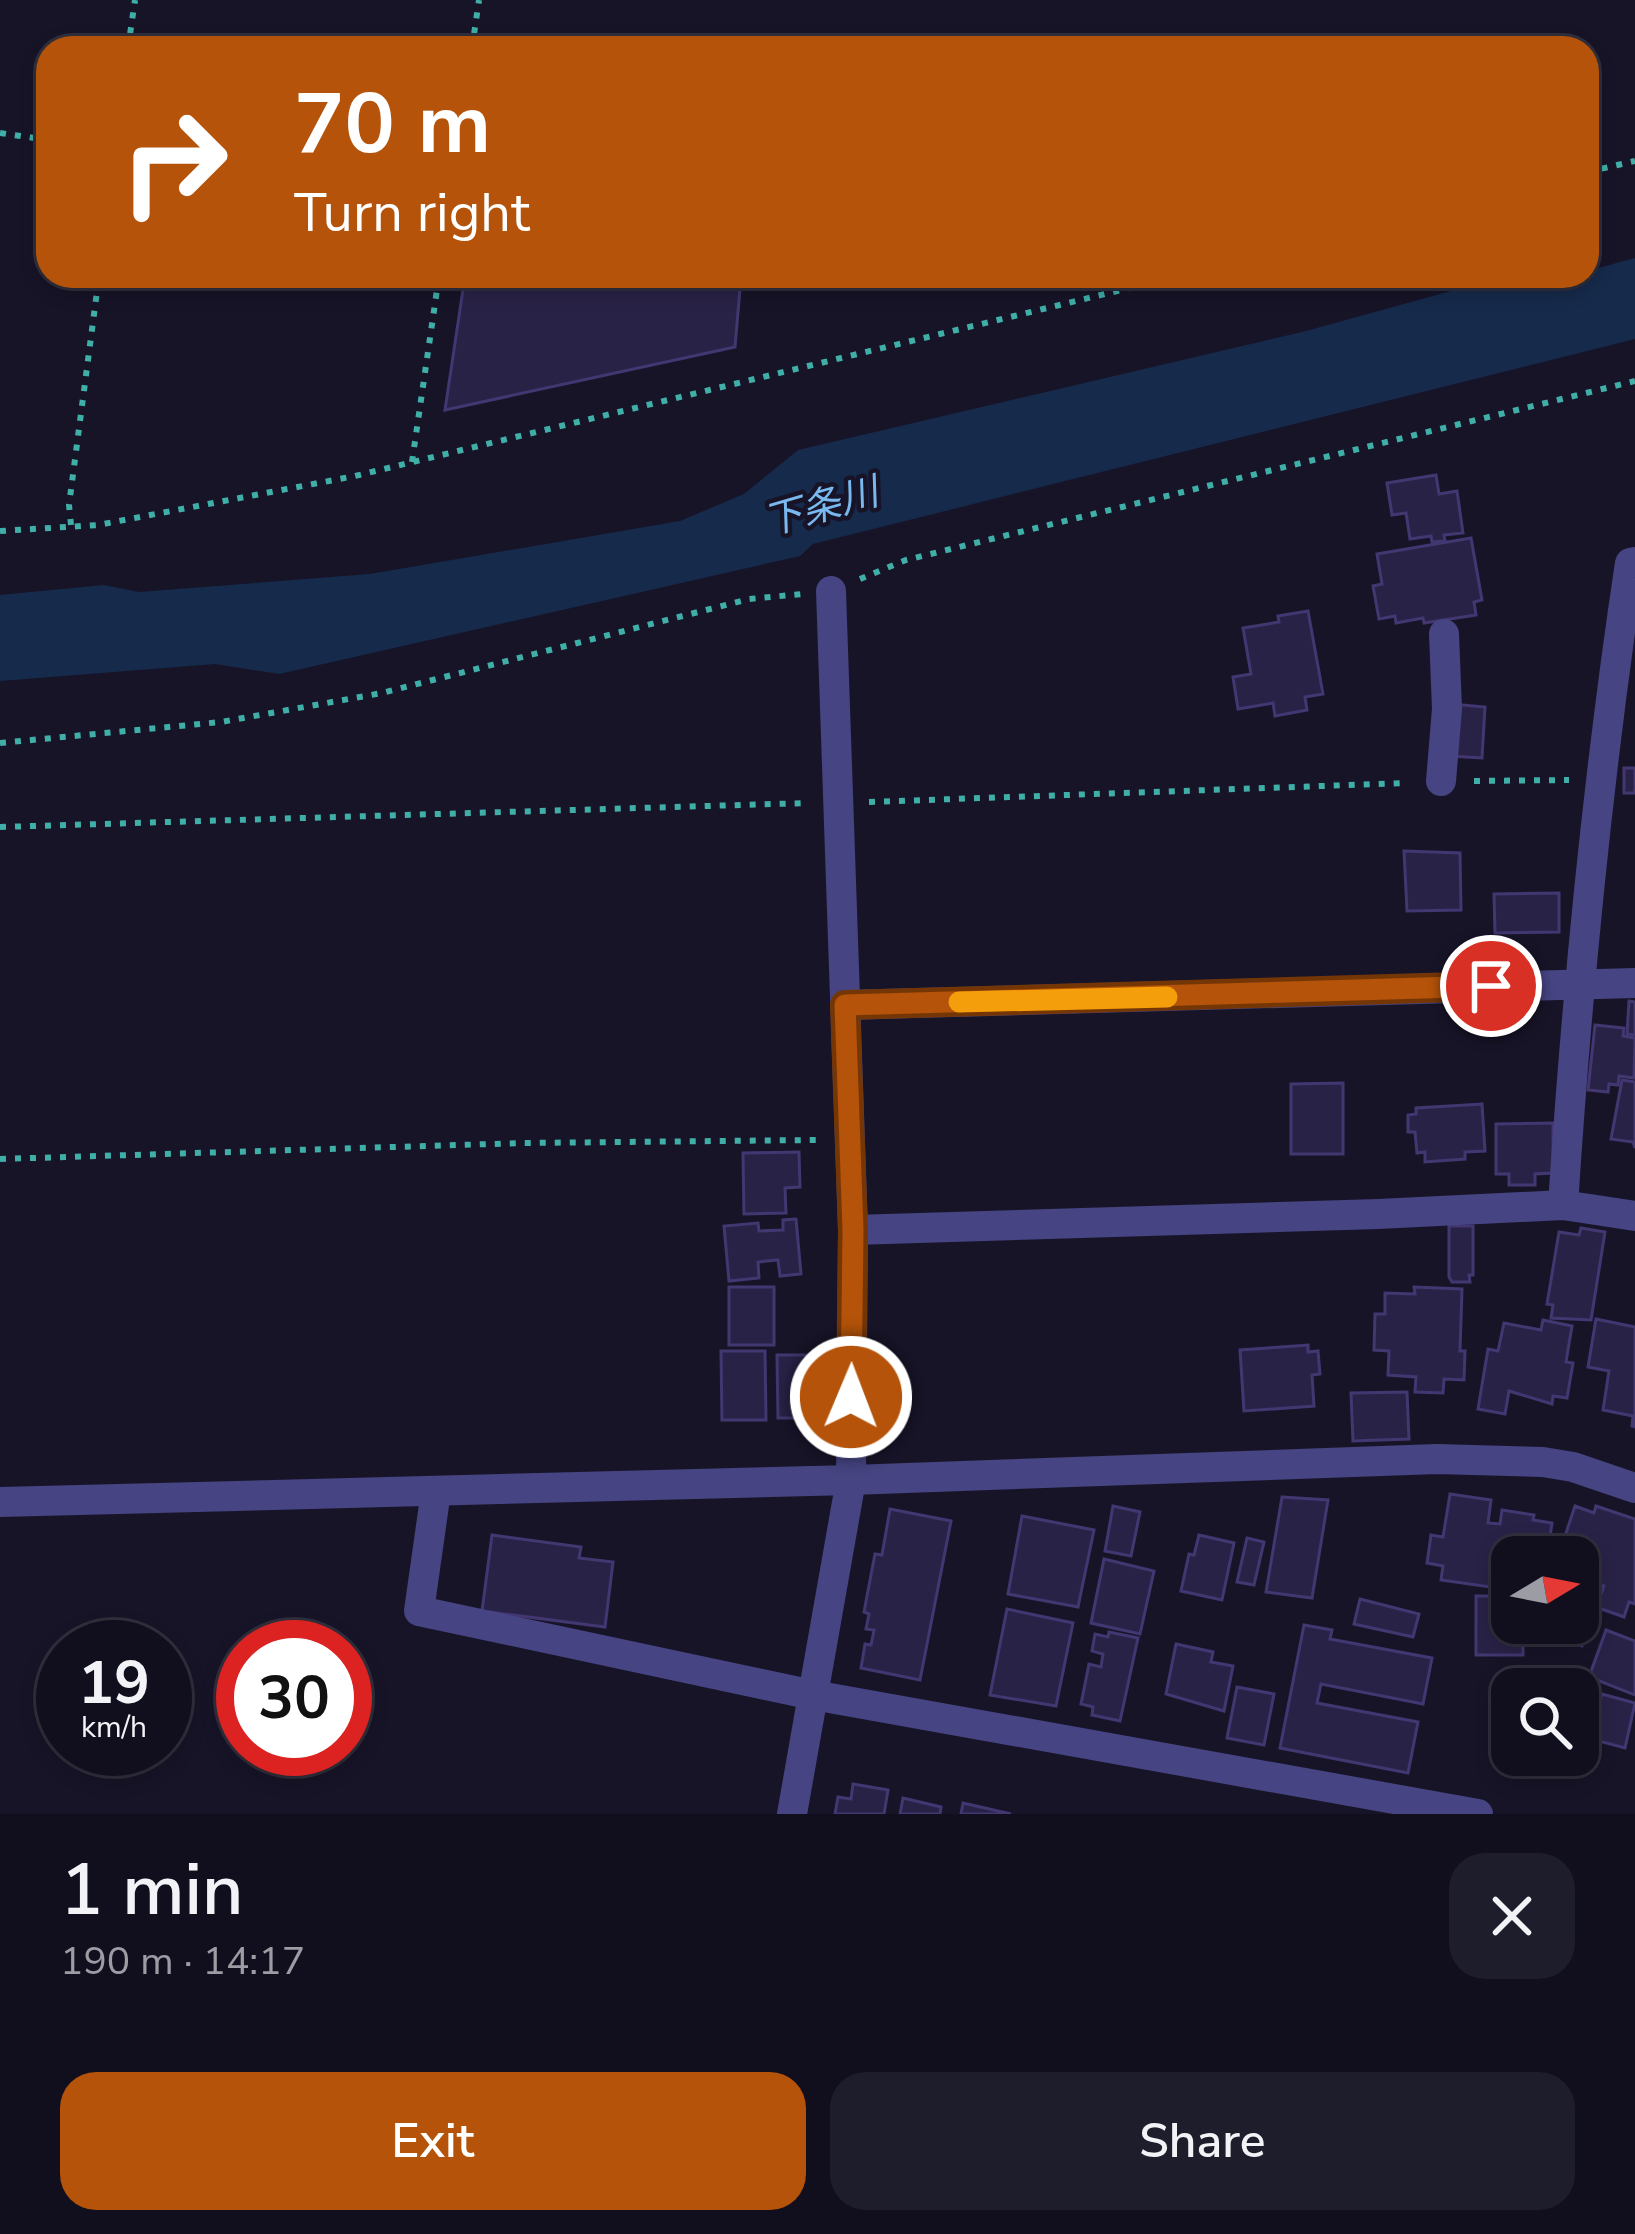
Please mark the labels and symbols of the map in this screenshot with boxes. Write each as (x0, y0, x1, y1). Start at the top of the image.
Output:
water label: 下条川 (757, 464, 888, 549)
pin (1440, 935, 1542, 1037)
position arrow (788, 1334, 914, 1460)
north arrow (1491, 1536, 1599, 1644)
speed limit sign: 30 (216, 1620, 372, 1776)

